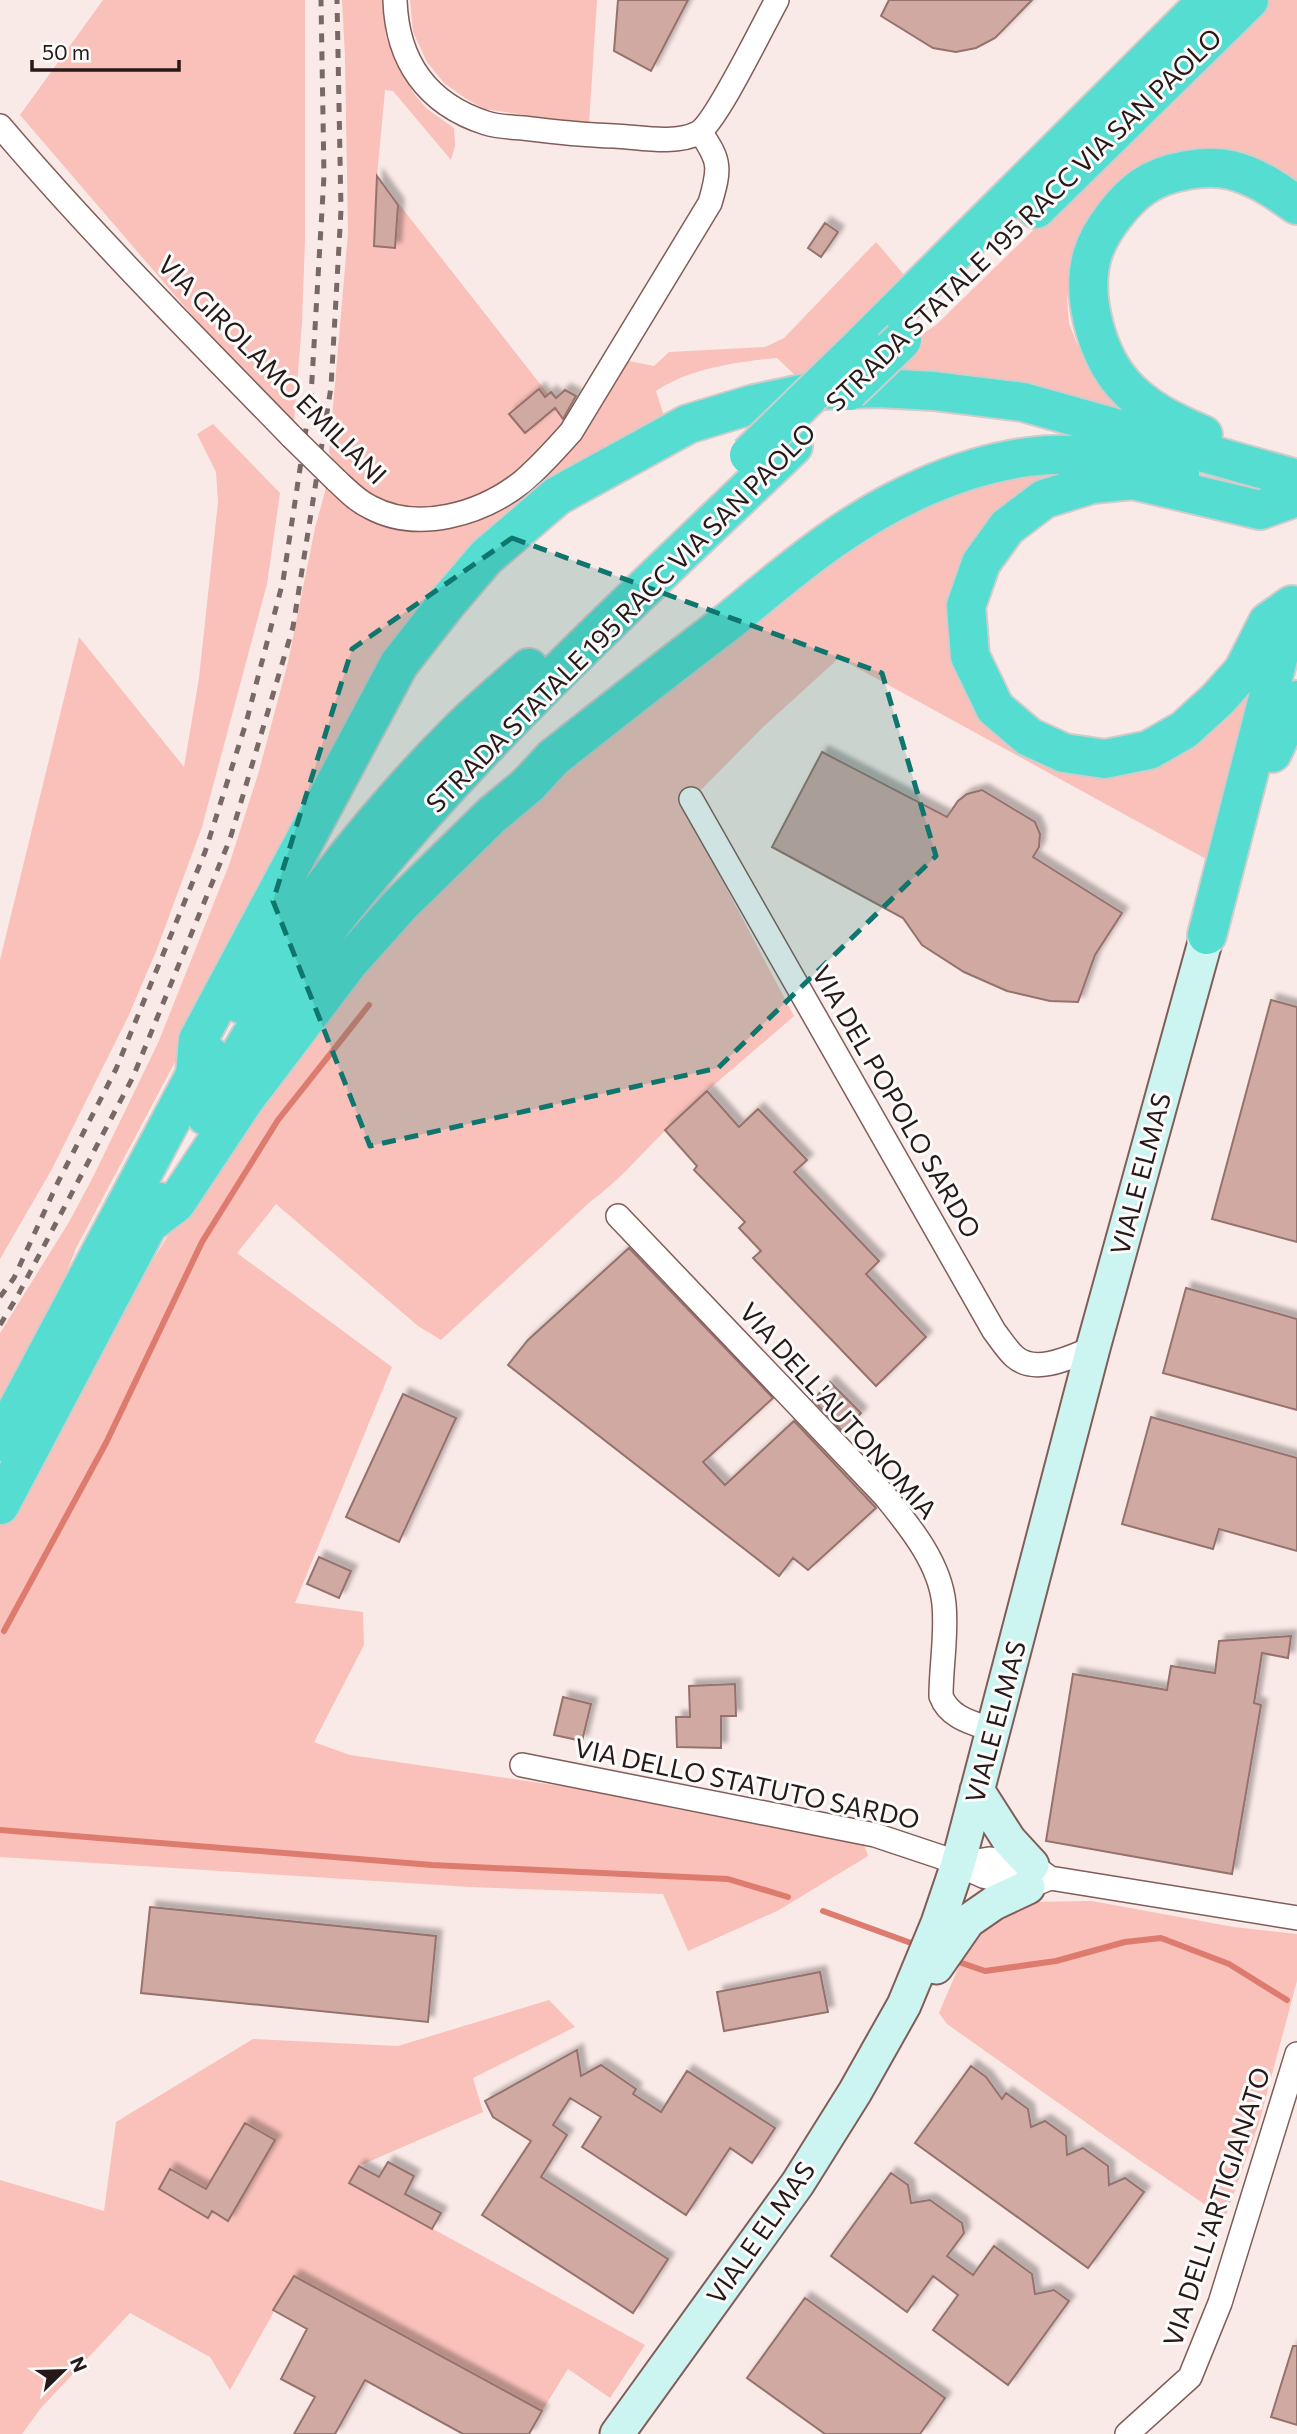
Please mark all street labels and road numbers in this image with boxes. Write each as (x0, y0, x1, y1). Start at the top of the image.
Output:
street label: STRADA STATALE 195 RACC VIA SAN PAOLO (819, 21, 1227, 417)
street label: VIA GIROLAMO EMILIANI (152, 248, 394, 490)
street label: STRADA STATALE 195 RACC VIA SAN PAOLO (419, 416, 821, 818)
street label: VIA DEL POPOLO SARDO (807, 960, 988, 1243)
street label: VIALE ELMAS (1103, 1089, 1176, 1258)
street label: VIA DELL'AUTONOMIA (734, 1296, 944, 1524)
street label: VIALE ELMAS (958, 1637, 1031, 1806)
street label: VIA DELLO STATUTO SARDO (572, 1731, 923, 1834)
street label: VIA DELL'ARTIGIANATO (1156, 2063, 1275, 2350)
street label: VIALE ELMAS (699, 2155, 820, 2309)

